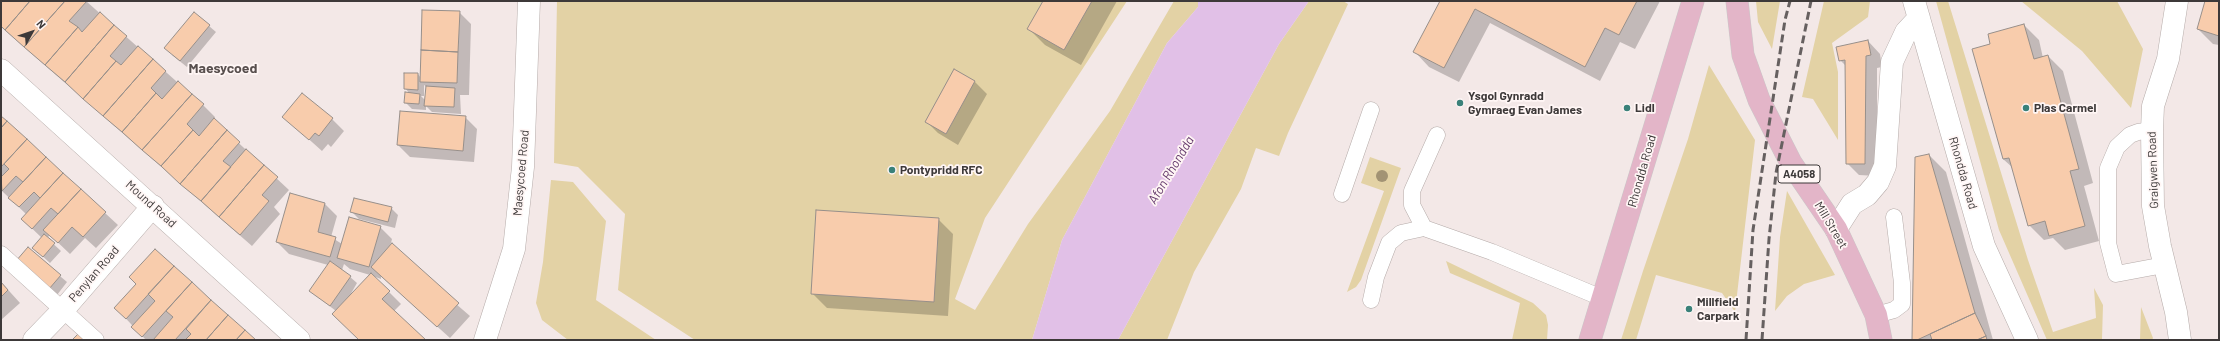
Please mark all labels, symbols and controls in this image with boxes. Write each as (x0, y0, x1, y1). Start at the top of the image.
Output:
north arrow (12, 12, 52, 52)
text: N (34, 17, 49, 31)
district label: Maesycoed (189, 60, 257, 76)
place label: Ysgol Gynradd Gymraeg Evan James (1468, 89, 1582, 117)
marker: Ysgol Gynradd Gymraeg Evan James (1455, 98, 1465, 108)
place label: Lidl (1635, 101, 1655, 115)
place label: Plas Carmel (2034, 101, 2097, 115)
marker: Lidl (1622, 103, 1632, 113)
marker: Plas Carmel (2021, 103, 2031, 113)
street label: Maesycoed Road (510, 129, 532, 217)
street label: Graigwen Road (2144, 131, 2162, 209)
water label: Afon Rhondda (1145, 133, 1197, 207)
street label: Rhondda Road (1625, 133, 1659, 209)
street label: Rhondda Road (1946, 135, 1980, 211)
place label: Pontypridd RFC (900, 163, 982, 177)
marker: Pontypridd RFC (887, 165, 897, 175)
road number: A4058 (1778, 165, 1820, 183)
street label: Mound Road (123, 177, 179, 231)
street label: Mill Street (1811, 199, 1851, 251)
street label: Penylan Road (66, 243, 122, 305)
place label: Millfield Carpark (1697, 295, 1739, 323)
marker: Millfield Carpark (1684, 304, 1694, 314)

